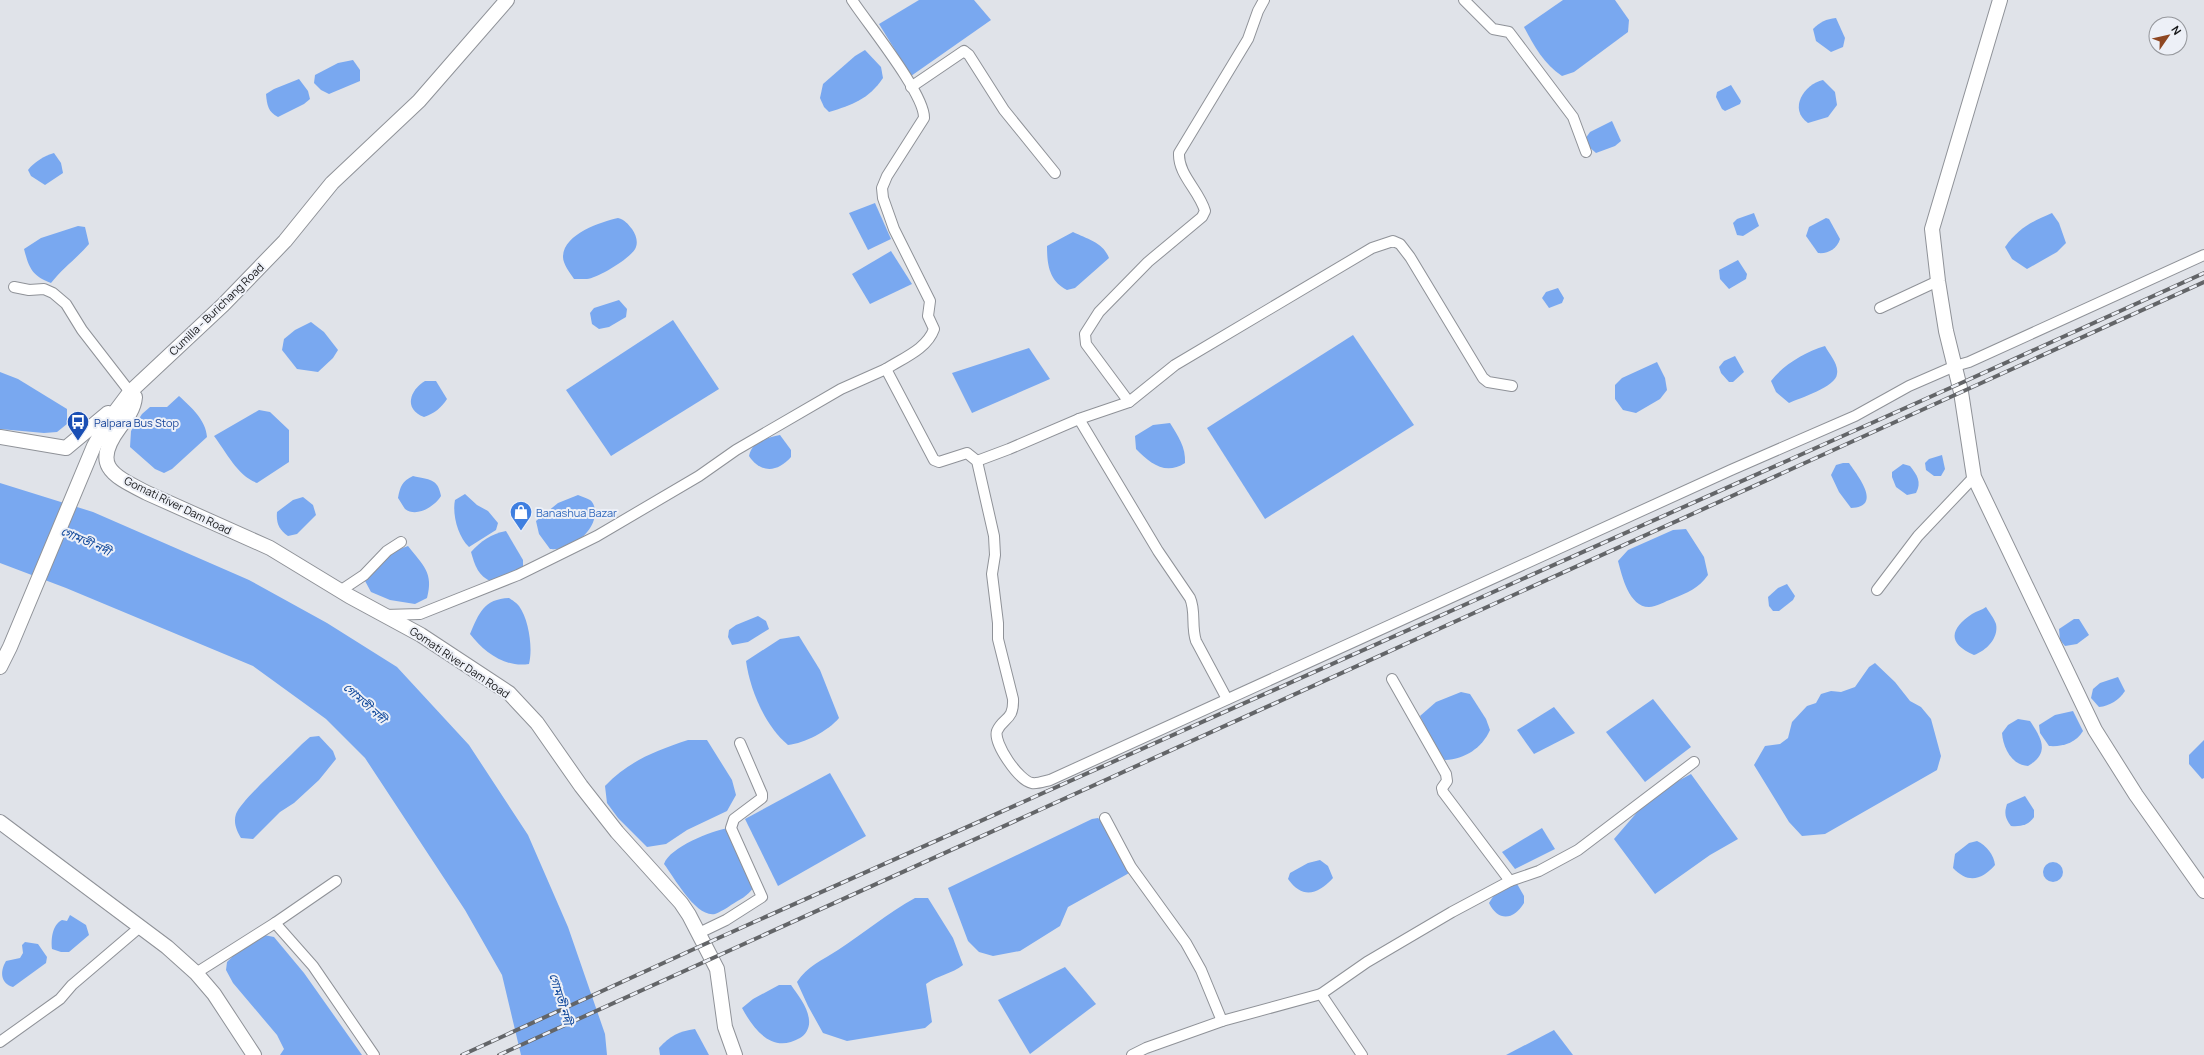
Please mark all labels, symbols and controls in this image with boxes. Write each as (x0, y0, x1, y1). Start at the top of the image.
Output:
north arrow (2148, 16, 2188, 56)
text: N (2168, 23, 2185, 38)
street label: Cumilla - Burichang Road (165, 260, 267, 358)
bus stop icon: Palpara Bus Stop (65, 409, 91, 442)
place label: Palpara Bus Stop (94, 415, 179, 430)
street label: Gomati River Dam Road (122, 473, 234, 537)
shop icon: Banashua Bazar (508, 499, 534, 532)
place label: Banashua Bazar (536, 505, 617, 520)
water label: গোমতী নদী (58, 522, 116, 561)
street label: Gomati River Dam Road (407, 623, 513, 701)
water label: গোমতী নদী (340, 679, 393, 729)
water label: গোমতী নদী (545, 971, 578, 1030)

